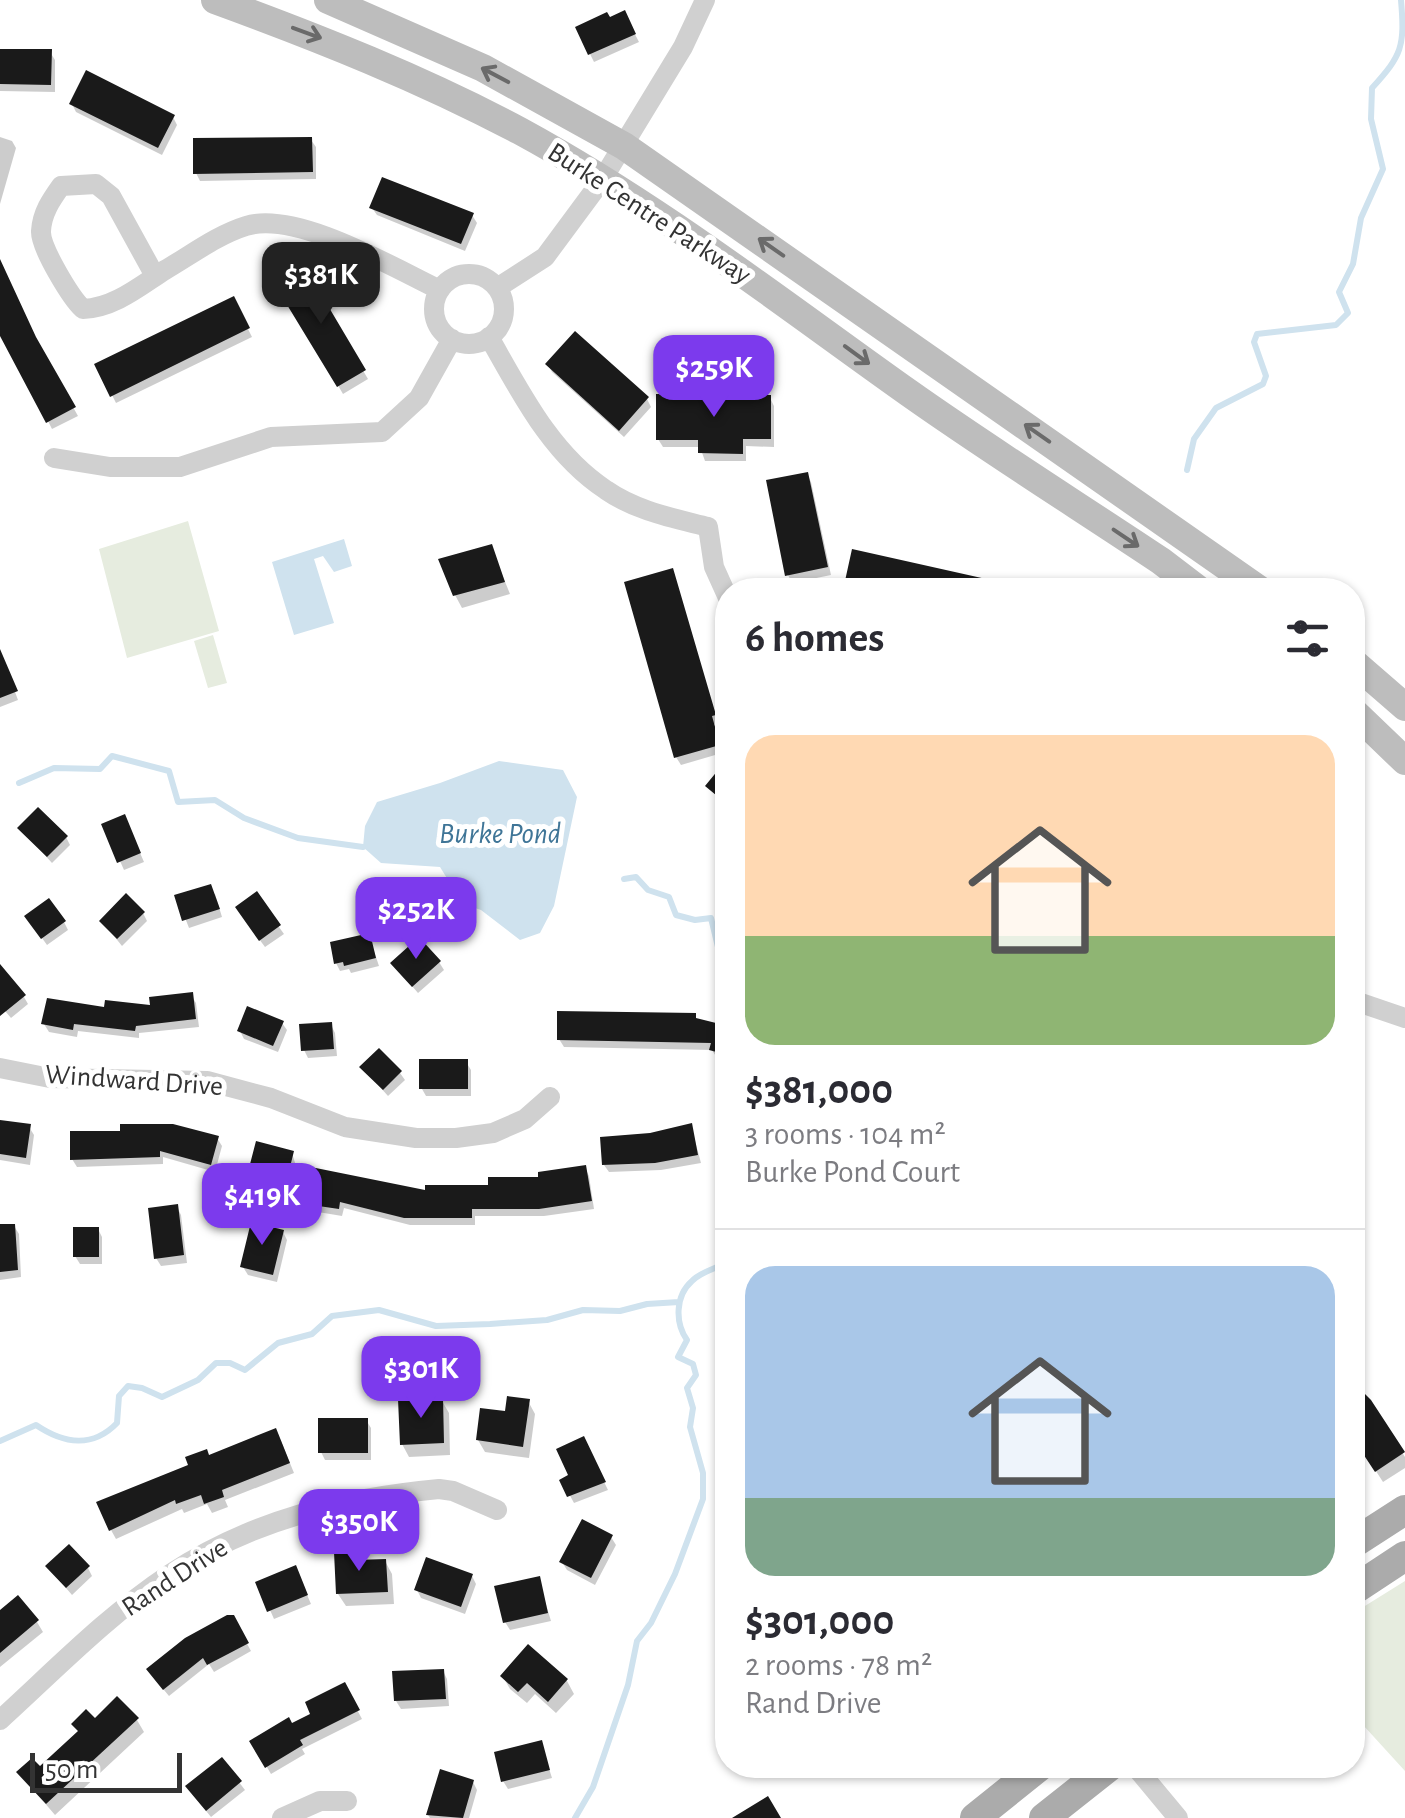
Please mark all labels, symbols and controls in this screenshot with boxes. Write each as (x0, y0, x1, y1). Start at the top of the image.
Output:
one-way arrow (290, 25, 321, 43)
one-way arrow (481, 65, 511, 84)
street label: Burke Centre Parkway (542, 138, 756, 290)
one-way arrow (758, 237, 785, 258)
pin: $381K (251, 242, 391, 327)
text: $381K (284, 258, 358, 290)
pin: $259K (644, 335, 784, 420)
one-way arrow (843, 344, 870, 365)
text: $259K (675, 351, 753, 383)
one-way arrow (1024, 423, 1052, 444)
one-way arrow (1112, 527, 1140, 548)
icon: filters (1280, 611, 1335, 666)
text: 6 homes (745, 617, 884, 659)
icon: home (950, 800, 1130, 980)
water label: Burke Pond (439, 819, 561, 849)
pin: $252K (346, 877, 486, 962)
text: $252K (377, 893, 455, 925)
street label: Windward Drive (44, 1061, 224, 1101)
text: $381,000 (745, 1069, 893, 1111)
text: 3 rooms · 104 m² (745, 1118, 946, 1150)
text: Burke Pond Court (745, 1156, 960, 1188)
pin: $419K (192, 1163, 332, 1248)
text: $419K (224, 1179, 300, 1211)
icon: home (950, 1331, 1130, 1511)
pin: $301K (351, 1336, 491, 1421)
text: $301K (383, 1352, 459, 1384)
pin: $350K (289, 1489, 429, 1574)
text: $350K (320, 1505, 398, 1537)
street label: Rand Drive (117, 1534, 233, 1622)
text: $301,000 (745, 1600, 894, 1642)
text: 2 rooms · 78 m² (745, 1649, 932, 1681)
text: Rand Drive (745, 1687, 882, 1719)
scale bar (30, 1748, 182, 1792)
text: 50 m (45, 1756, 99, 1784)

